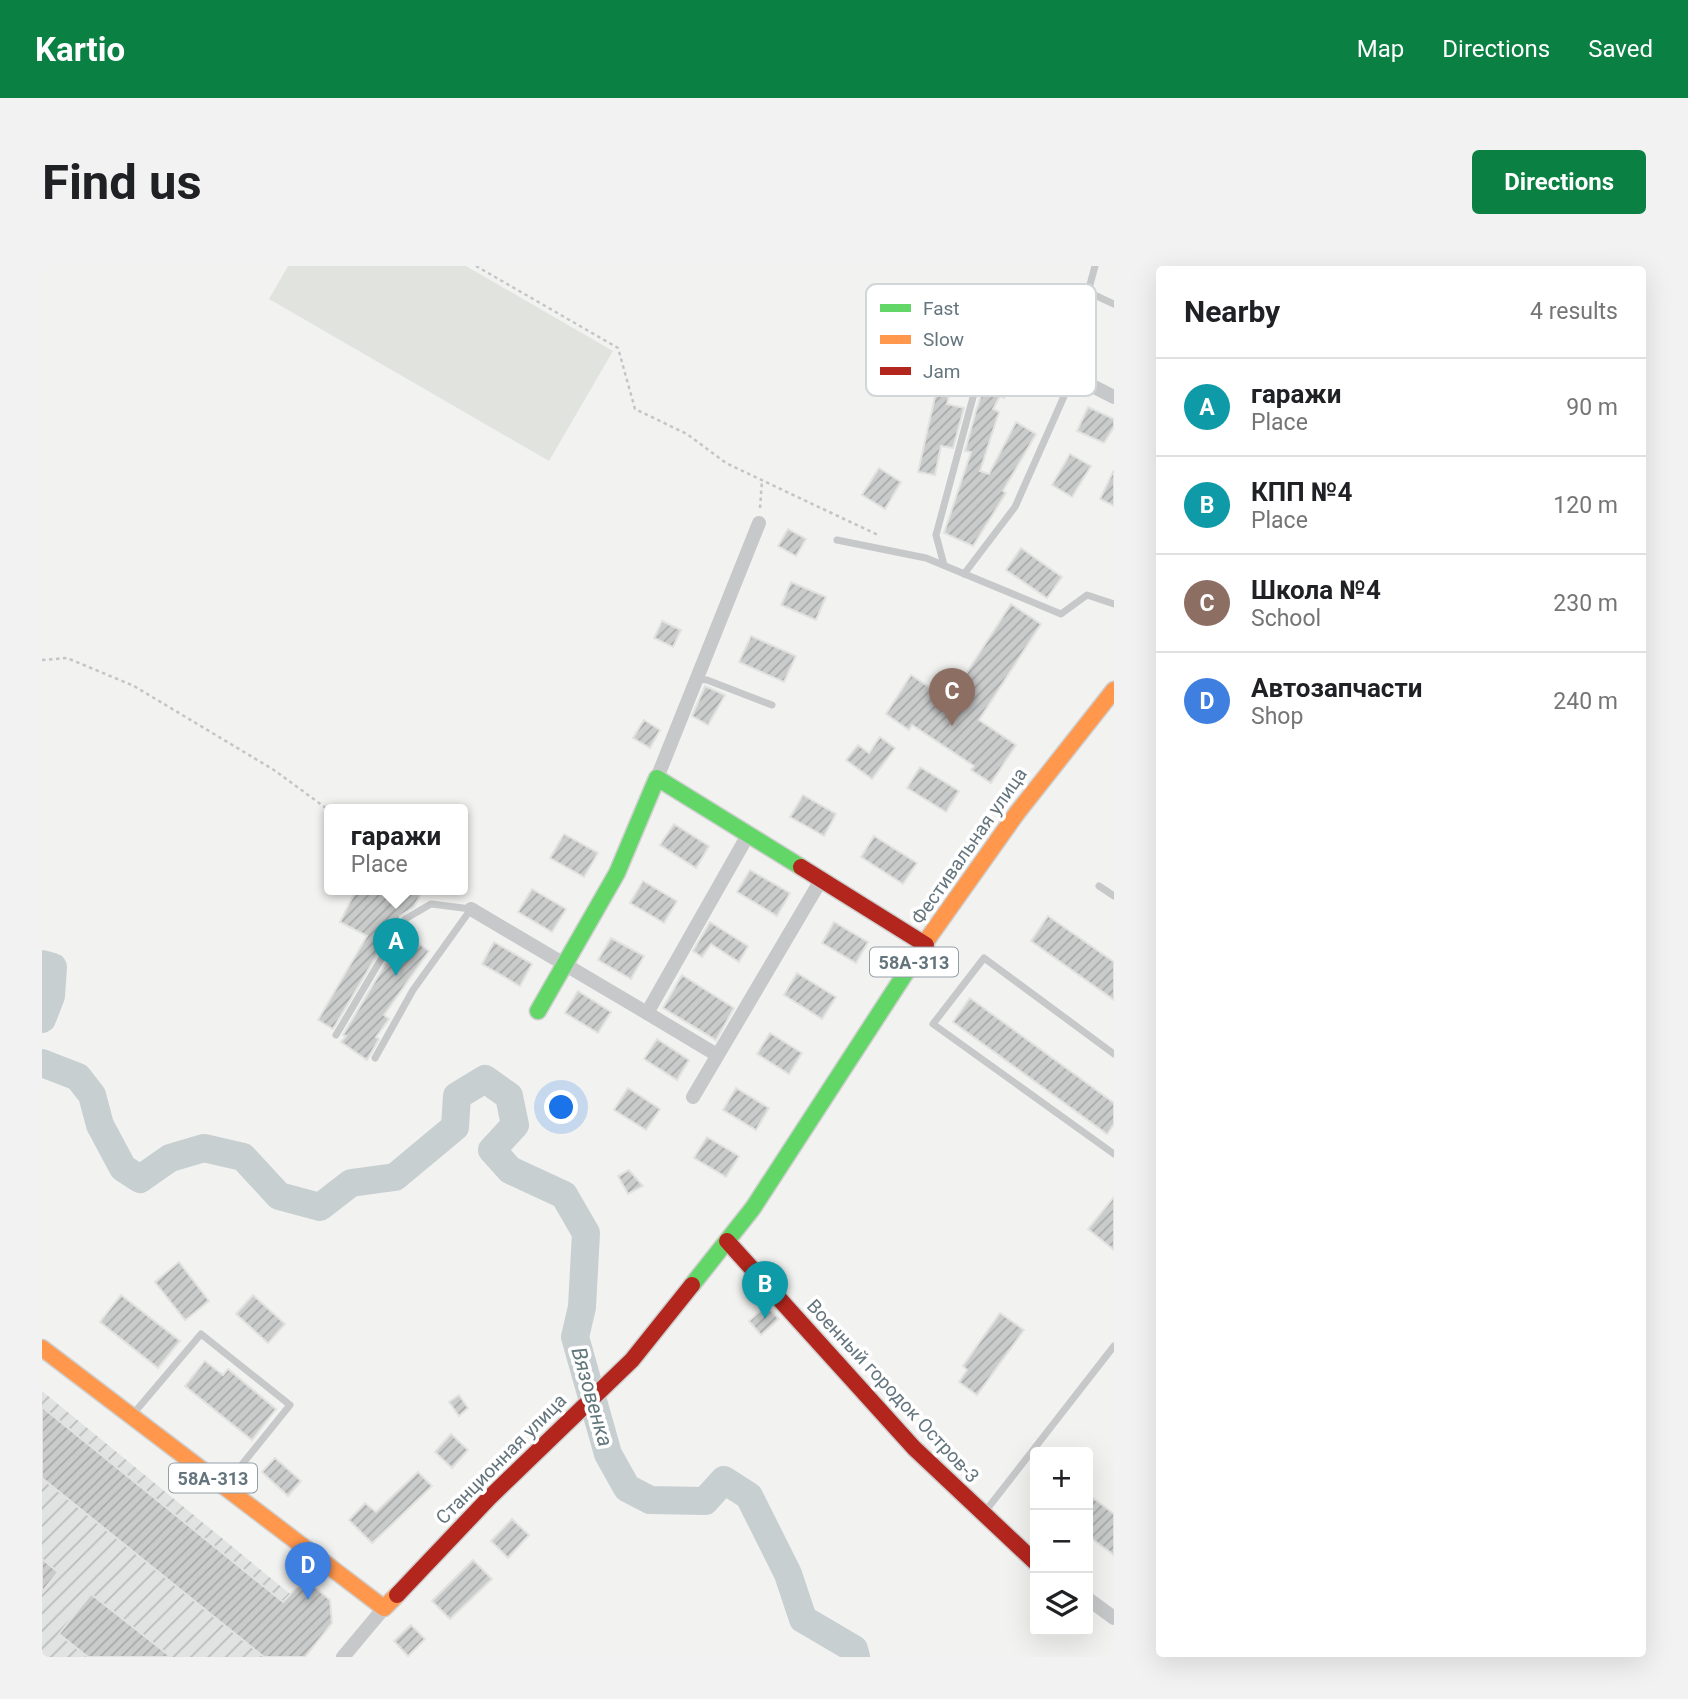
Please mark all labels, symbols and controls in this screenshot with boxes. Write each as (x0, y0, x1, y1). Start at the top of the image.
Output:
text: Kartio (35, 30, 125, 69)
text: Map (1357, 35, 1404, 63)
text: Directions (1442, 35, 1550, 63)
text: Saved (1588, 35, 1653, 63)
button: Directions (1472, 150, 1646, 214)
text: Find us (42, 154, 202, 211)
legend (866, 284, 1096, 396)
text: Nearby (1184, 294, 1280, 329)
text: Fast (923, 297, 960, 320)
text: 4 results (1530, 298, 1618, 325)
text: Slow (923, 328, 964, 351)
text: Jam (923, 360, 960, 383)
text: гаражи (1251, 379, 1341, 409)
text: A (1199, 394, 1215, 421)
text: 90 m (1566, 394, 1618, 421)
text: Place (1251, 409, 1308, 436)
text: КПП №4 (1251, 477, 1352, 507)
text: B (1200, 492, 1214, 519)
text: 120 m (1553, 492, 1618, 519)
text: Place (1251, 507, 1308, 534)
text: Школа №4 (1251, 575, 1381, 605)
text: C (1199, 590, 1215, 617)
text: 230 m (1553, 590, 1618, 617)
text: School (1251, 605, 1321, 632)
pin: C (929, 668, 975, 726)
text: Автозапчасти (1251, 673, 1422, 703)
text: D (1200, 688, 1214, 715)
text: 240 m (1553, 688, 1618, 715)
text: Shop (1251, 703, 1303, 730)
street label: Фестивальная улица (906, 763, 1032, 929)
popup (324, 804, 468, 895)
text: гаражи (351, 821, 441, 851)
text: Place (351, 851, 408, 878)
pin: A (373, 918, 419, 976)
road number: 58А-313 (870, 948, 958, 976)
your location (544, 1090, 578, 1124)
pin: B (742, 1261, 788, 1319)
street label: Военный городок Остров-3 (802, 1295, 984, 1487)
water label: Вязовенка (566, 1345, 618, 1449)
street label: Станционная улица (431, 1389, 571, 1529)
map controls (1030, 1447, 1093, 1636)
button: + (1030, 1447, 1093, 1510)
road number: 58А-313 (169, 1464, 257, 1492)
button: − (1030, 1510, 1093, 1573)
pin: D (285, 1542, 331, 1600)
button: layers (1030, 1573, 1093, 1636)

